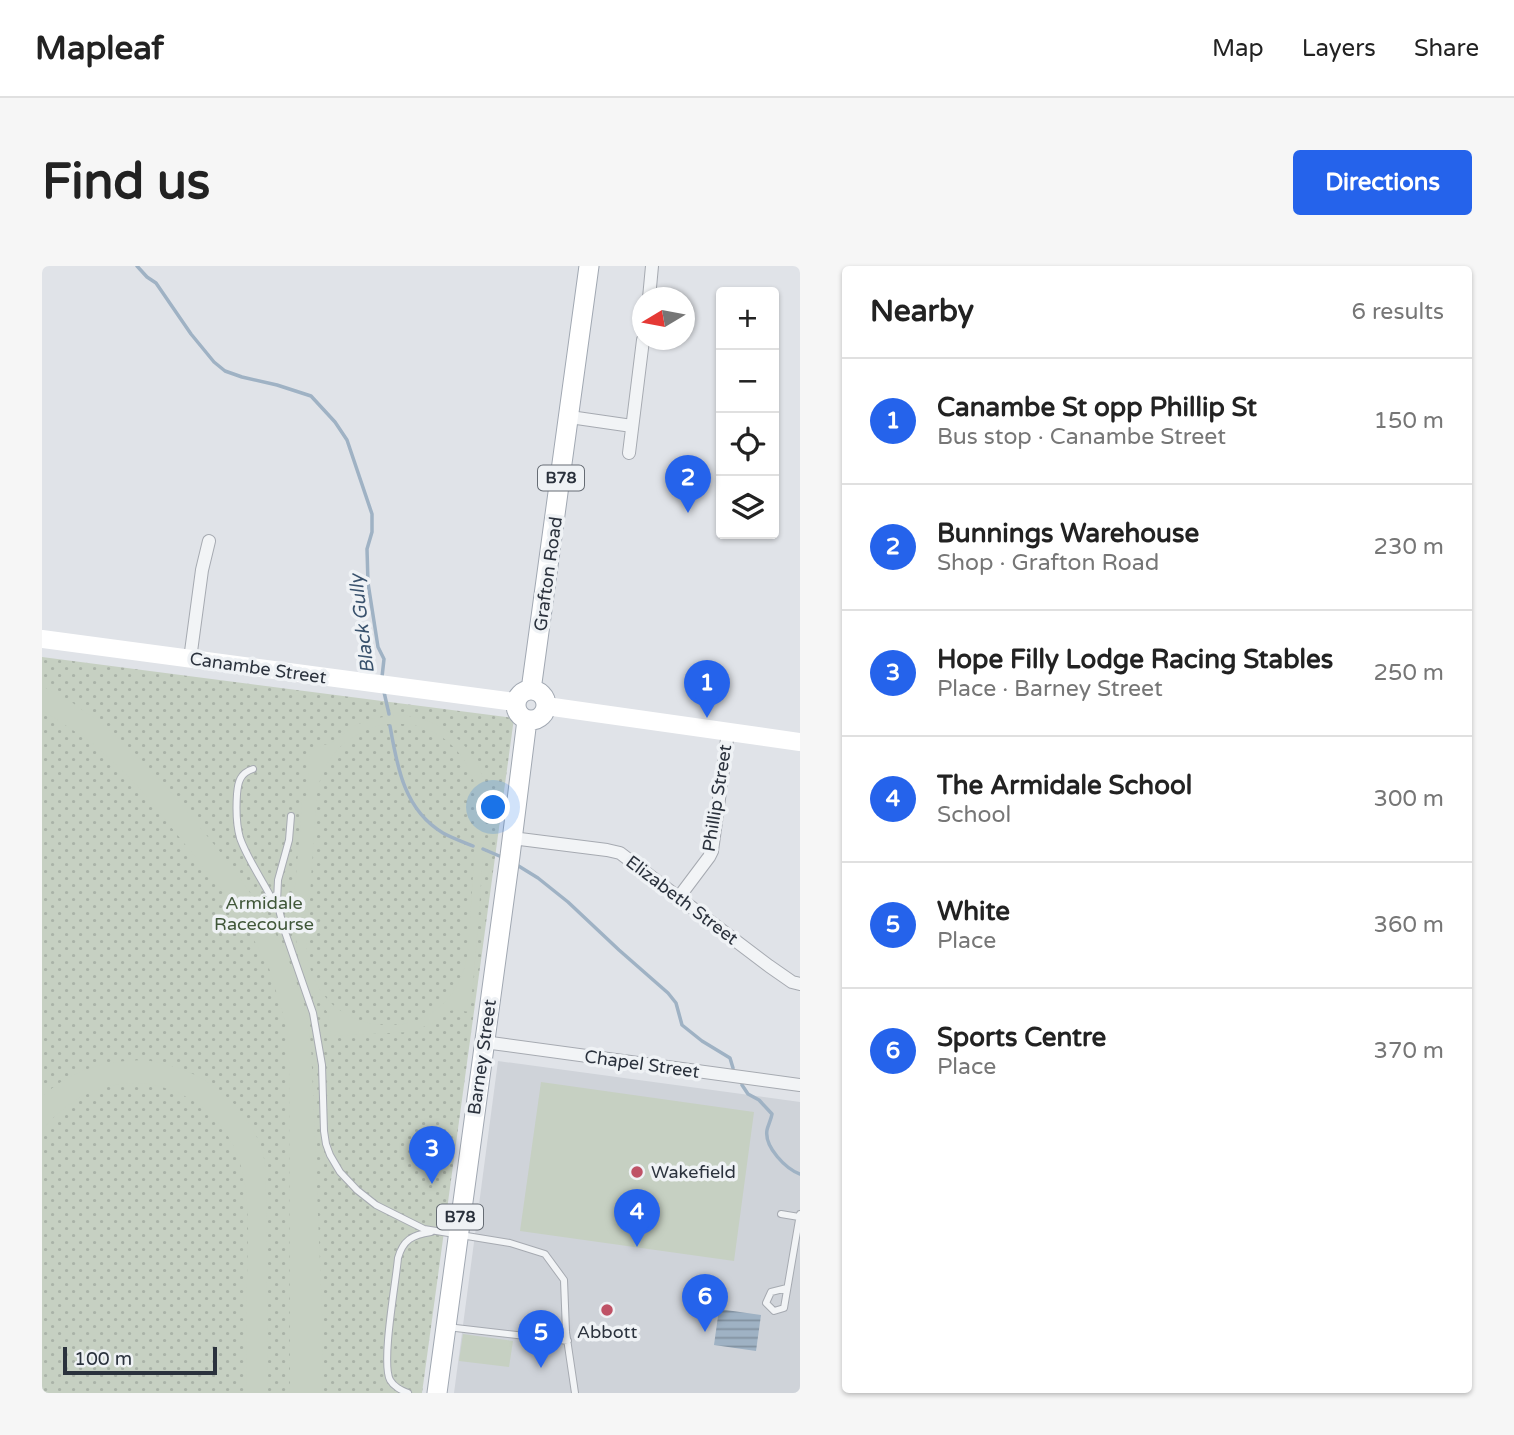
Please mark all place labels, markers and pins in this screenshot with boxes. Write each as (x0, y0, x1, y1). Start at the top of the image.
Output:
pin: 2 (665, 455, 711, 513)
pin: 1 (684, 660, 730, 718)
pin: 3 (409, 1126, 455, 1184)
place label: Wakefield (651, 1161, 736, 1183)
marker: Wakefield (629, 1164, 645, 1180)
pin: 4 (614, 1189, 660, 1247)
pin: 6 (682, 1274, 728, 1332)
marker: Abbott (599, 1302, 615, 1318)
pin: 5 (518, 1310, 564, 1368)
place label: Abbott (577, 1321, 637, 1343)

